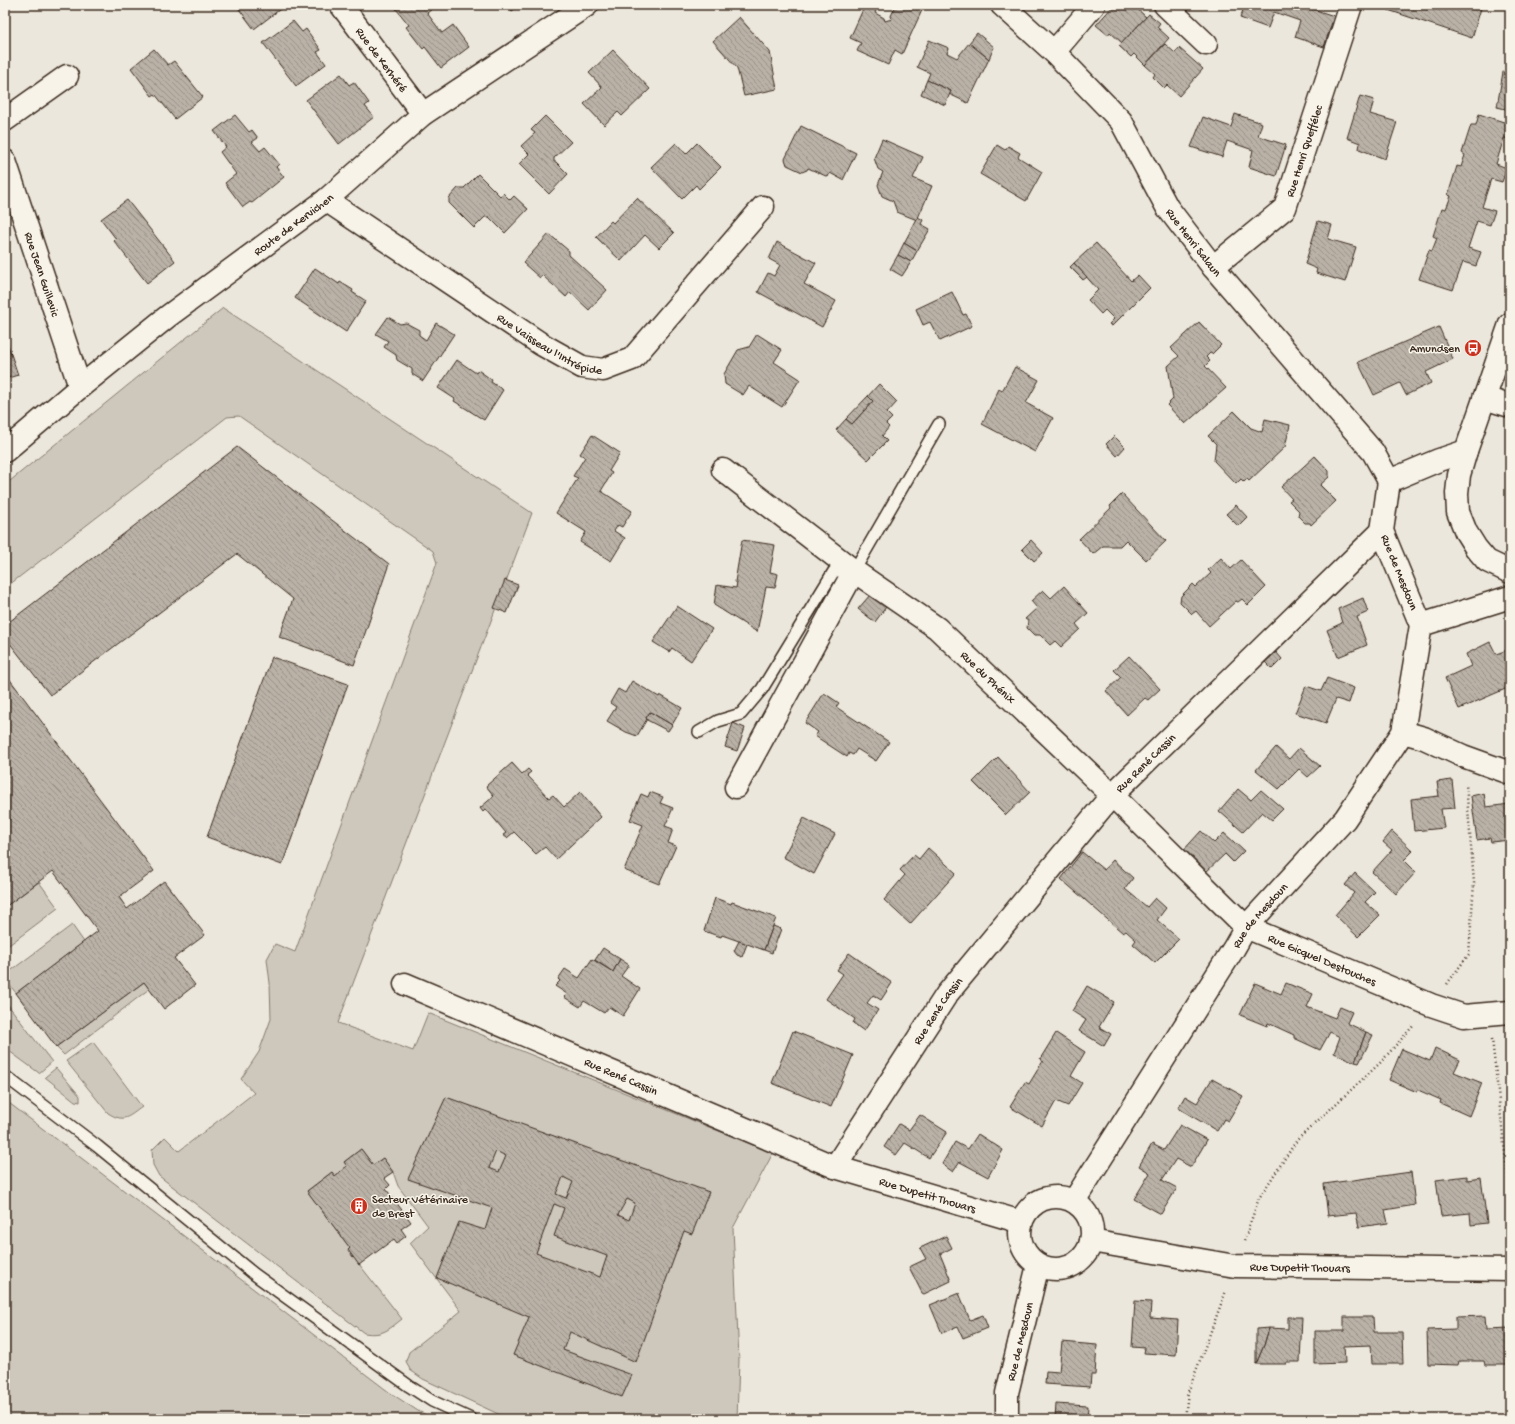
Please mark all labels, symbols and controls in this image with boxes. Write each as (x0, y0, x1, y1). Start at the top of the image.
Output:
street label: Rue de Kerhéré (351, 25, 410, 96)
street label: Rue Henri Queffélec (1284, 103, 1327, 199)
street label: Route de Kervichen (252, 191, 338, 260)
street label: Rue Henri Salaun (1162, 206, 1223, 281)
street label: Rue Jean Guillevic (20, 231, 61, 319)
street label: Rue Vaisseau l'Intrépide (494, 311, 604, 379)
bus stop icon: Amundsen (1463, 338, 1483, 358)
place label: Amundsen (1410, 343, 1460, 357)
street label: Rue de Mesdoun (1377, 533, 1420, 613)
street label: Rue du Phénix (957, 649, 1018, 708)
street label: Rue René Cassin (1114, 731, 1180, 796)
street label: Rue de Mesdoun (1230, 881, 1292, 951)
street label: Rue Gicquel Destouches (1265, 932, 1378, 990)
street label: Rue René Cassin (911, 975, 967, 1048)
street label: Rue René Cassin (582, 1056, 660, 1100)
street label: Rue Dupetit Thouars (877, 1175, 978, 1217)
place label: Secteur Vétérinaire de Brest (372, 1194, 469, 1222)
building icon: Secteur Vétérinaire de Brest (349, 1196, 369, 1216)
street label: Rue Dupetit Thouars (1250, 1261, 1351, 1277)
street label: Rue de Mesdoun (1005, 1301, 1038, 1383)

